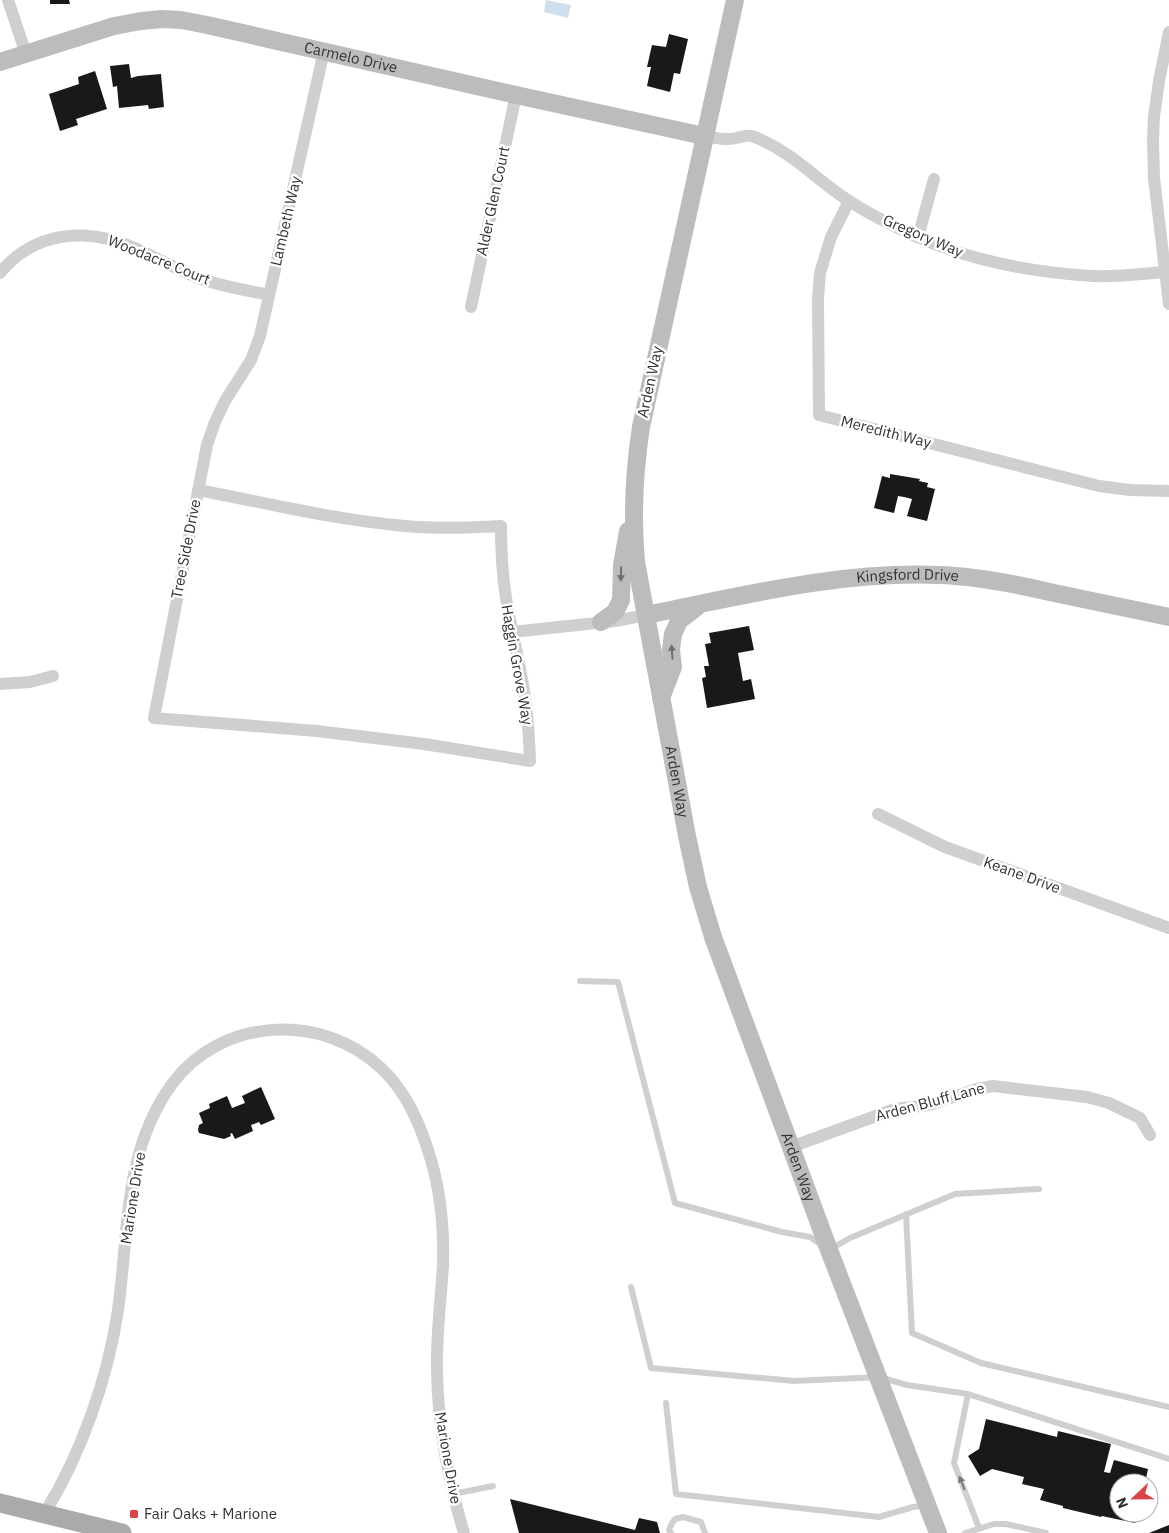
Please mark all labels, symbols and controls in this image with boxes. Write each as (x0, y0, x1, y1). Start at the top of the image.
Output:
street label: Carmelo Drive (302, 37, 399, 77)
street label: Alder Glen Court (472, 144, 513, 257)
street label: Lambeth Way (266, 174, 305, 268)
street label: Gregory Way (880, 210, 967, 261)
street label: Woodacre Court (105, 230, 213, 289)
street label: Arden Way (633, 344, 666, 419)
street label: Meredith Way (839, 411, 934, 452)
street label: Tree Side Drive (167, 497, 204, 600)
street label: Kingsford Drive (855, 565, 960, 587)
one-way arrow (617, 566, 625, 582)
street label: Haggin Grove Way (498, 603, 538, 727)
one-way arrow (668, 644, 676, 660)
street label: Arden Way (661, 744, 693, 819)
street label: Keane Drive (981, 852, 1063, 897)
street label: Arden Bluff Lane (873, 1078, 986, 1125)
street label: Arden Way (777, 1129, 820, 1205)
street label: Marione Drive (116, 1151, 149, 1245)
street label: Marione Drive (431, 1410, 466, 1505)
north arrow (1109, 1473, 1159, 1523)
one-way arrow (958, 1475, 965, 1490)
text: N (1112, 1495, 1132, 1511)
place label: Fair Oaks + Marione (144, 1504, 277, 1523)
marker: Fair Oaks + Marione (128, 1508, 140, 1520)

